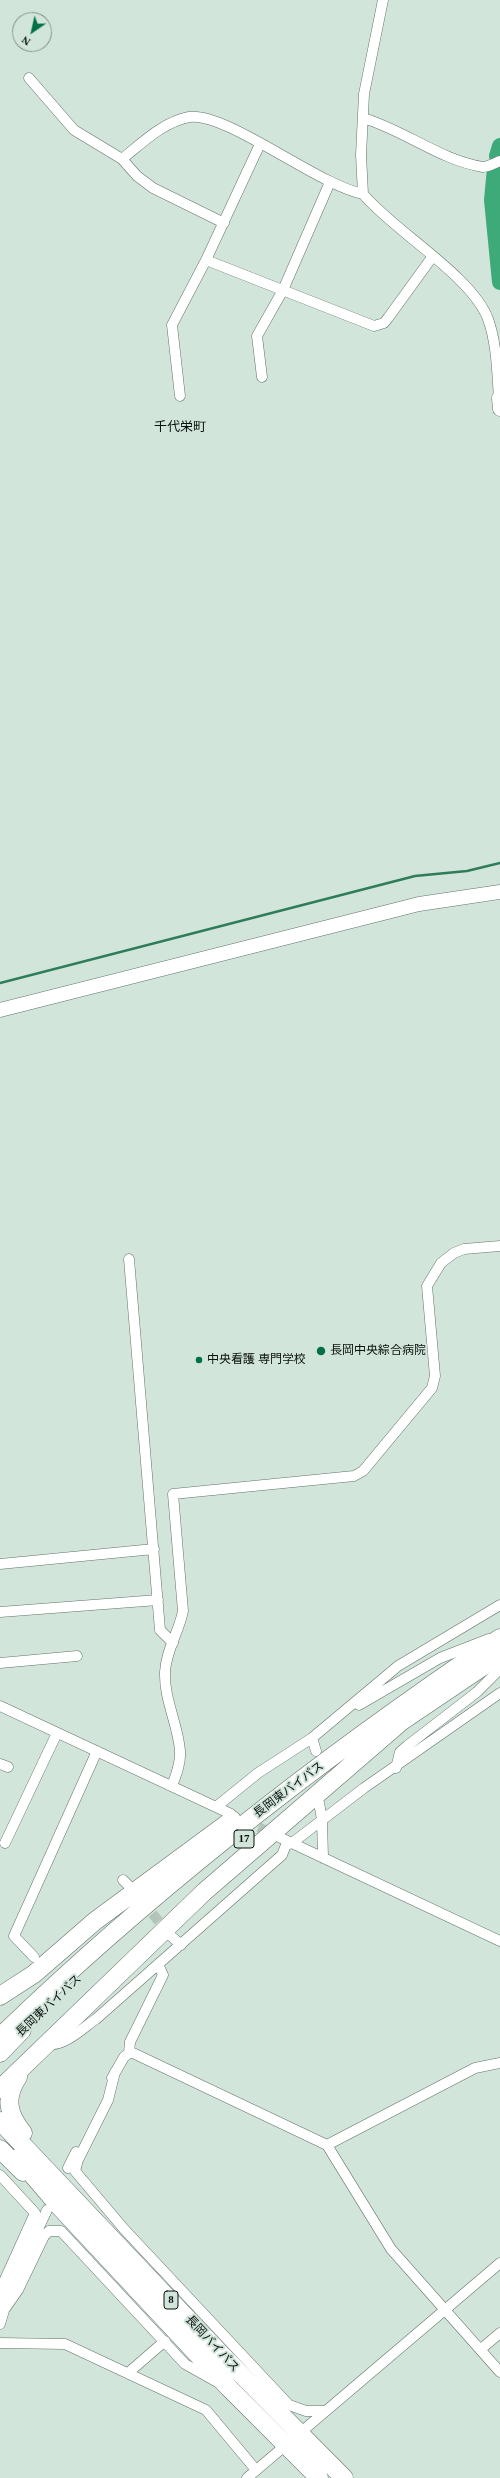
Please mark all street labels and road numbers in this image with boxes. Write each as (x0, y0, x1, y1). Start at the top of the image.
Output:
street label: 長岡東バイパス (251, 1759, 327, 1821)
road number: 17 (234, 1830, 254, 1848)
street label: 長岡東バイパス (13, 1972, 85, 2040)
road number: 8 (164, 2291, 178, 2309)
street label: 長岡バイパス (182, 2313, 242, 2375)

